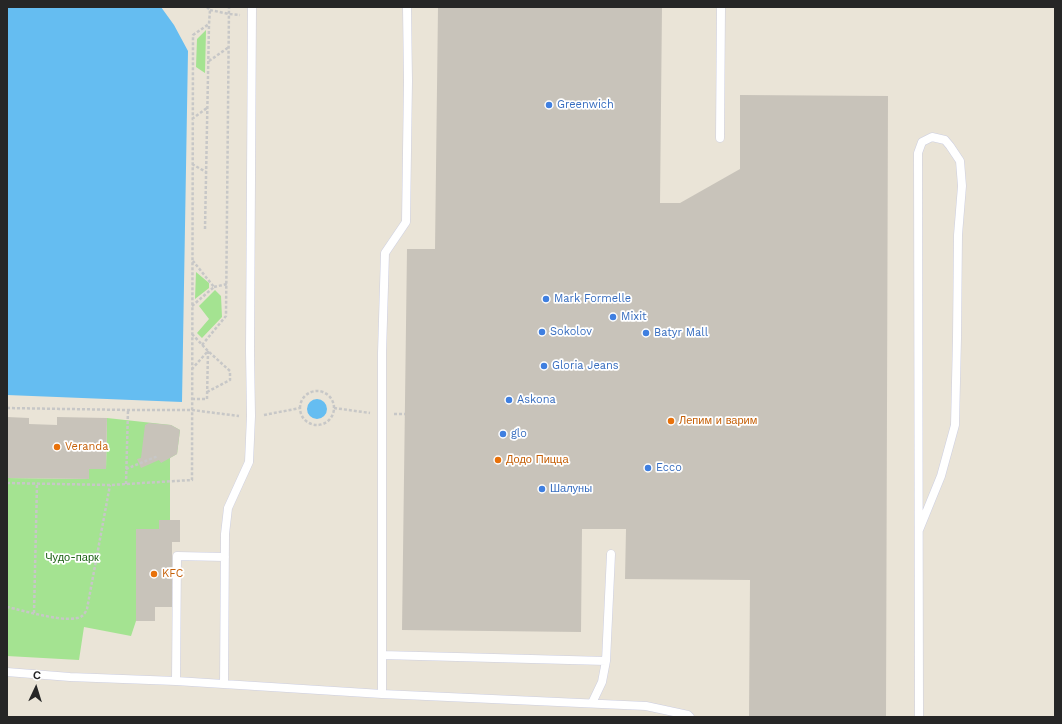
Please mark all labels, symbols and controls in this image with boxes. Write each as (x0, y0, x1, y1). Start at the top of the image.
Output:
place label: Greenwich (557, 98, 614, 112)
marker: Greenwich (544, 100, 554, 110)
place label: Mark Formelle (554, 292, 631, 306)
marker: Mark Formelle (541, 294, 551, 304)
place label: Mixit (621, 310, 647, 324)
marker: Mixit (608, 312, 618, 322)
place label: Sokolov (550, 325, 592, 339)
place label: Batyr Mall (654, 326, 708, 340)
marker: Sokolov (537, 327, 547, 337)
marker: Batyr Mall (641, 328, 651, 338)
place label: Gloria Jeans (552, 359, 619, 373)
marker: Gloria Jeans (539, 361, 549, 371)
place label: Askona (517, 393, 556, 407)
marker: Askona (504, 395, 514, 405)
place label: Лепим и варим (679, 414, 757, 428)
marker: Лепим и варим (666, 416, 676, 426)
place label: glo (511, 427, 527, 441)
marker: glo (498, 429, 508, 439)
place label: Veranda (65, 440, 108, 454)
marker: Veranda (52, 442, 62, 452)
place label: Додо Пицца (506, 453, 569, 467)
marker: Додо Пицца (493, 455, 503, 465)
place label: Ecco (656, 461, 682, 475)
marker: Ecco (643, 463, 653, 473)
place label: Шалуны (550, 482, 592, 496)
marker: Шалуны (537, 484, 547, 494)
park label: Чудо-парк (45, 551, 99, 565)
place label: KFC (162, 567, 183, 581)
marker: KFC (149, 569, 159, 579)
north arrow (16, 668, 56, 708)
text: С (32, 669, 41, 682)

